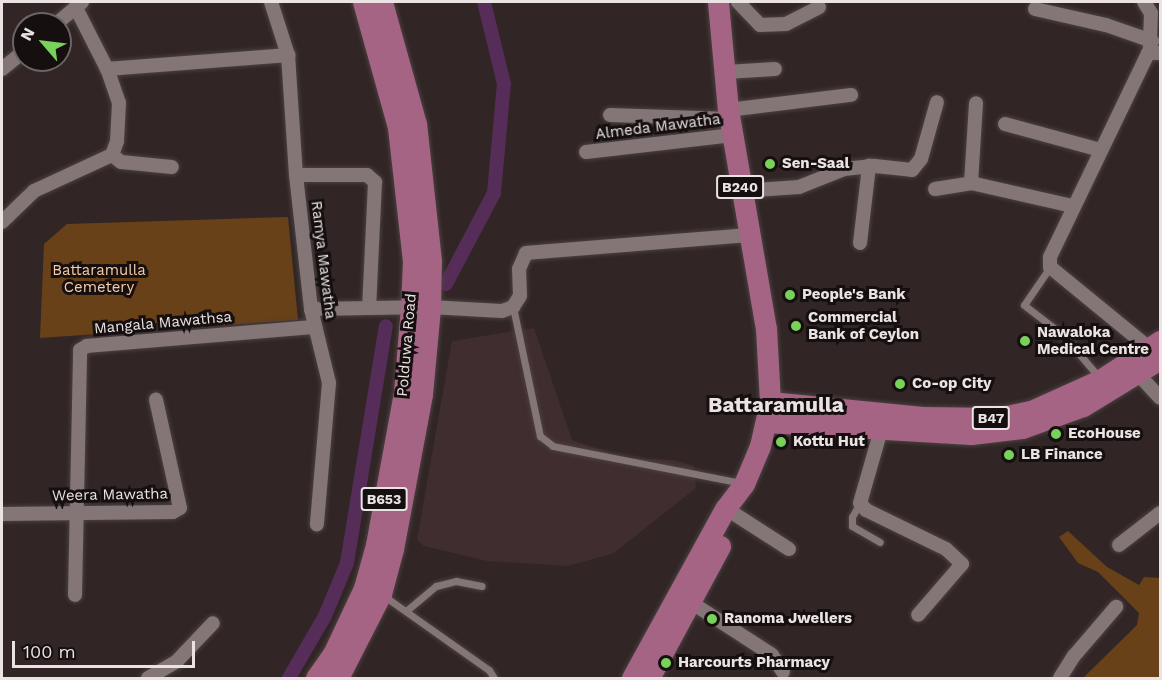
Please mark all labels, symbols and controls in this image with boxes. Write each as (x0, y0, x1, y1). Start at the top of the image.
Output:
north arrow (12, 12, 72, 72)
text: N (16, 25, 39, 44)
street label: Almeda Mawatha (594, 110, 722, 144)
place label: Sen-Saal (782, 155, 849, 173)
marker: Sen-Saal (763, 157, 777, 171)
road number: B240 (716, 176, 764, 198)
street label: Ramya Mawatha (307, 200, 339, 320)
park label: Battaramulla Cemetery (52, 261, 146, 296)
place label: People's Bank (802, 286, 906, 304)
marker: People's Bank (783, 288, 797, 302)
street label: Polduwa Road (394, 292, 420, 398)
street label: Mangala Mawathsa (93, 308, 233, 338)
place label: Commercial Bank of Ceylon (808, 308, 920, 343)
marker: Commercial Bank of Ceylon (789, 319, 803, 333)
place label: Nawaloka Medical Centre (1037, 323, 1149, 358)
marker: Nawaloka Medical Centre (1018, 334, 1032, 348)
place label: Co-op City (912, 375, 991, 393)
marker: Co-op City (893, 377, 907, 391)
district label: Battaramulla (708, 392, 844, 418)
road number: B47 (972, 407, 1010, 429)
place label: EcoHouse (1068, 425, 1141, 443)
marker: EcoHouse (1049, 427, 1063, 441)
place label: Kottu Hut (793, 433, 865, 451)
marker: Kottu Hut (774, 435, 788, 449)
place label: LB Finance (1021, 446, 1103, 464)
marker: LB Finance (1002, 448, 1016, 462)
street label: Weera Mawatha (52, 485, 168, 505)
road number: B653 (360, 488, 408, 510)
place label: Ranoma Jwellers (724, 610, 852, 628)
marker: Ranoma Jwellers (705, 612, 719, 626)
scale bar (15, 629, 198, 667)
text: 100 m (23, 641, 76, 662)
place label: Harcourts Pharmacy (678, 654, 830, 672)
marker: Harcourts Pharmacy (659, 656, 673, 670)

